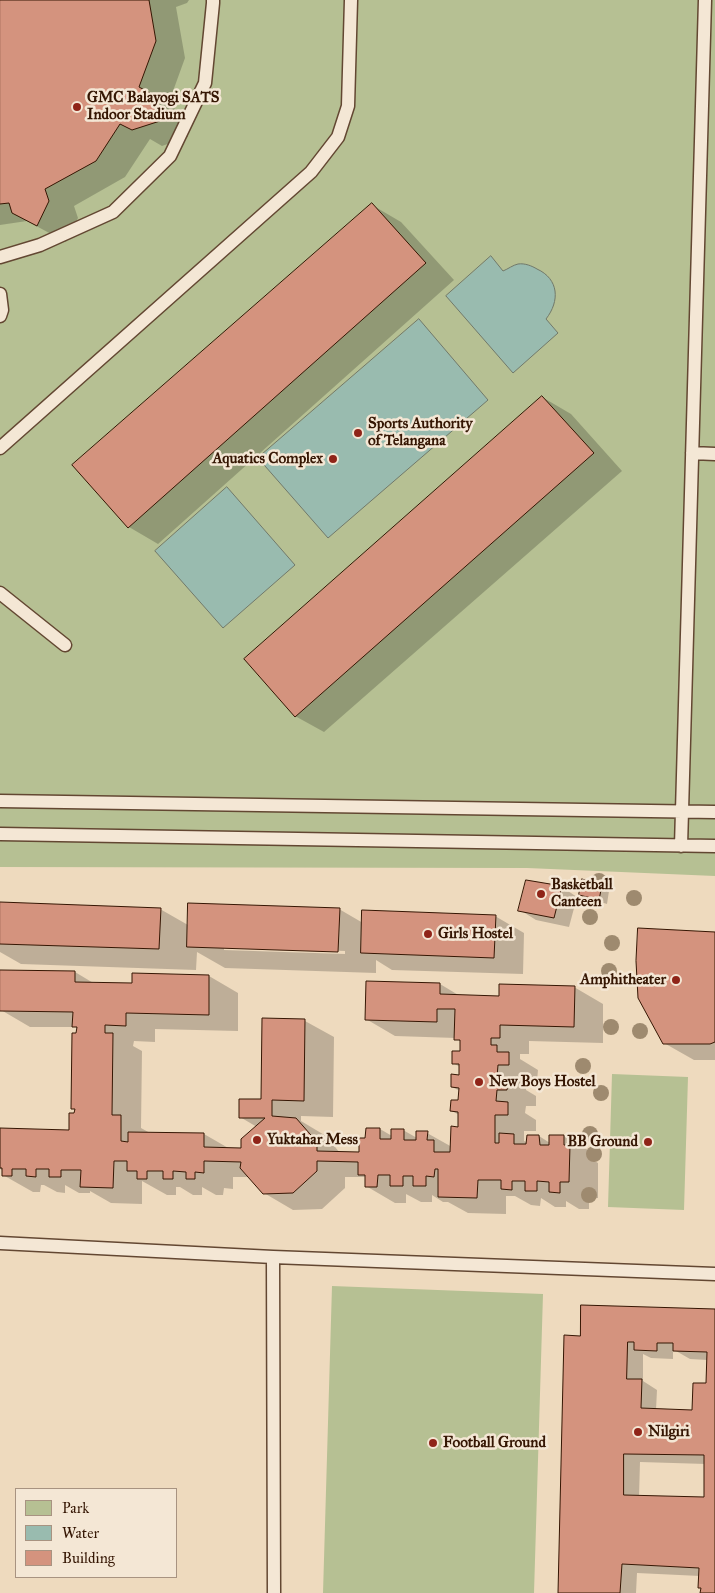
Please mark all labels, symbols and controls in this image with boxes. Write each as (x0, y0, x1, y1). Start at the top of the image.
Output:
place label: GMC Balayogi SATS Indoor Stadium (87, 89, 219, 124)
marker: GMC Balayogi SATS Indoor Stadium (71, 101, 83, 113)
place label: Sports Authority of Telangana (368, 415, 473, 450)
marker: Sports Authority of Telangana (352, 427, 364, 439)
place label: Aquatics Complex (212, 450, 323, 468)
marker: Aquatics Complex (327, 453, 339, 465)
place label: Basketball Canteen (551, 876, 613, 911)
marker: Basketball Canteen (535, 888, 547, 900)
place label: Girls Hostel (438, 925, 513, 943)
marker: Girls Hostel (422, 928, 434, 940)
place label: Amphitheater (580, 971, 666, 989)
marker: Amphitheater (670, 974, 682, 986)
place label: New Boys Hostel (489, 1073, 596, 1091)
marker: New Boys Hostel (473, 1076, 485, 1088)
place label: Yuktahar Mess (267, 1131, 358, 1149)
place label: BB Ground (567, 1133, 638, 1151)
marker: Yuktahar Mess (251, 1134, 263, 1146)
marker: BB Ground (642, 1136, 654, 1148)
place label: Nilgiri (648, 1423, 690, 1441)
marker: Nilgiri (632, 1426, 644, 1438)
place label: Football Ground (443, 1434, 546, 1452)
marker: Football Ground (427, 1437, 439, 1449)
legend (15, 1488, 178, 1578)
text: Park (62, 1499, 89, 1517)
text: Water (62, 1524, 99, 1542)
text: Building (62, 1549, 115, 1567)

